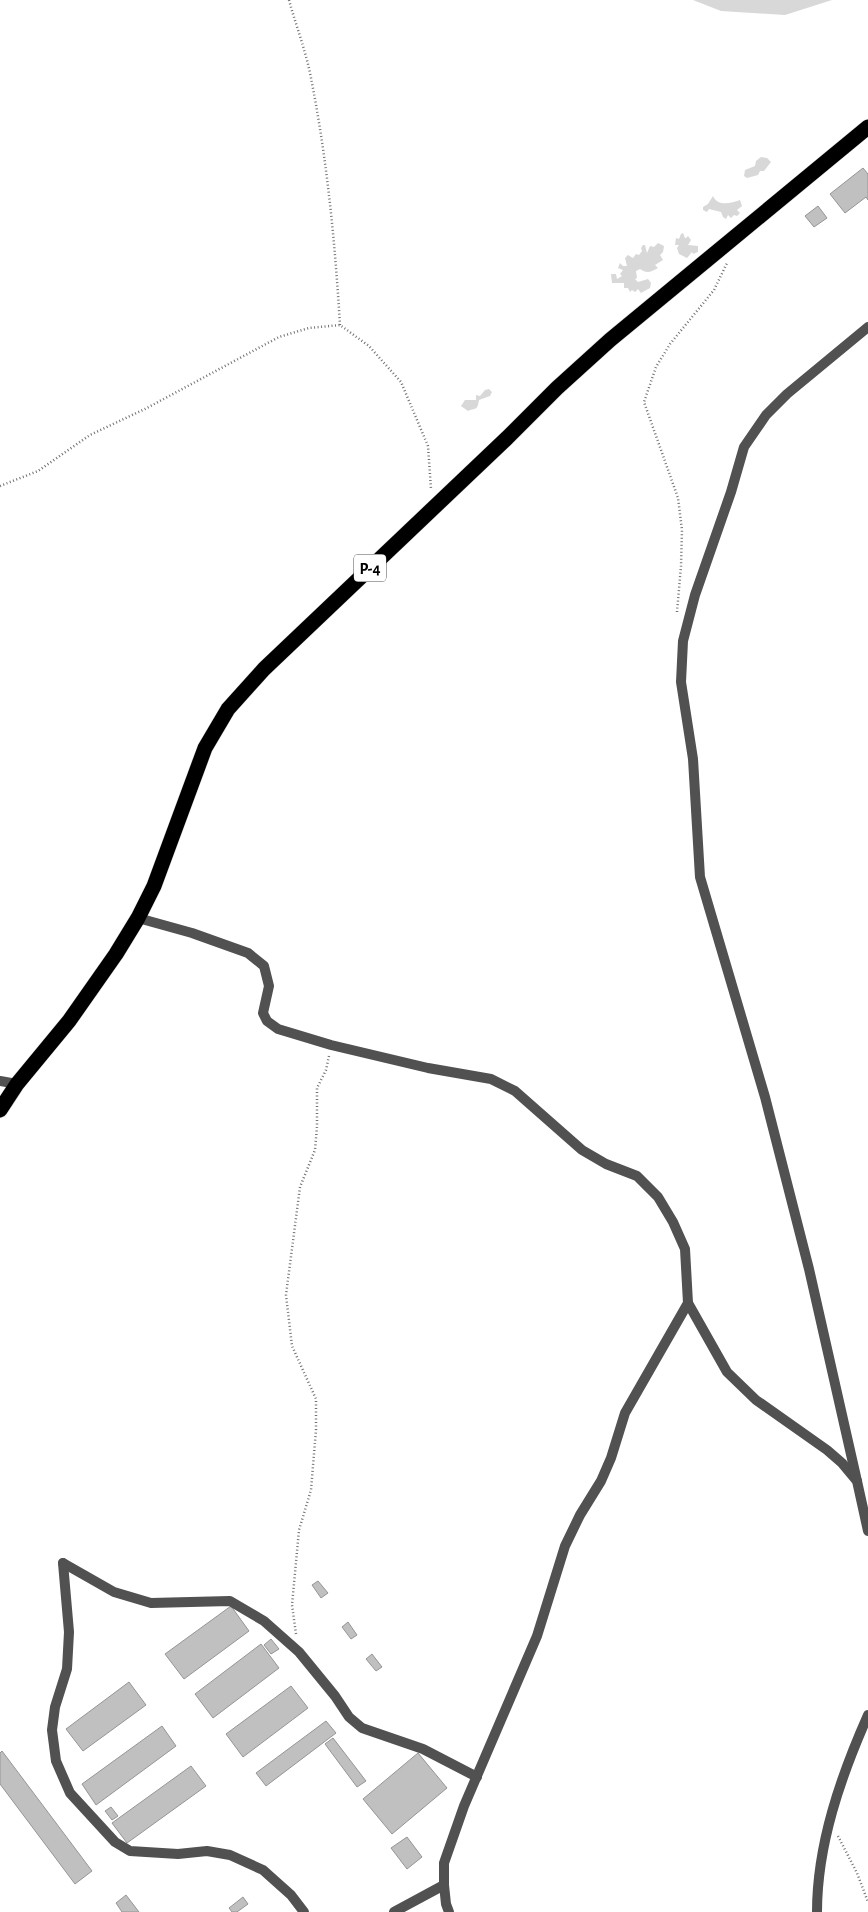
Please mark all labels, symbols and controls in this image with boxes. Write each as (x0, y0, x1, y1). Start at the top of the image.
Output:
road number: P-4 (354, 554, 386, 582)

